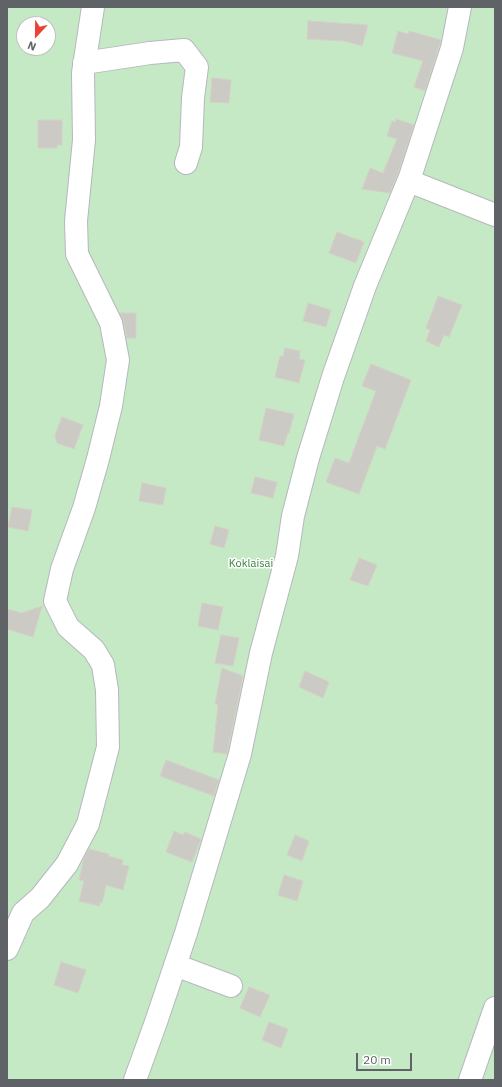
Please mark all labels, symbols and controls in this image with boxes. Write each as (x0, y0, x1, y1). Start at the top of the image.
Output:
north arrow (16, 16, 56, 56)
text: N (26, 38, 38, 54)
park label: Koklaisai (229, 557, 273, 571)
scale bar (358, 1045, 414, 1071)
text: 20 m (363, 1052, 391, 1067)

